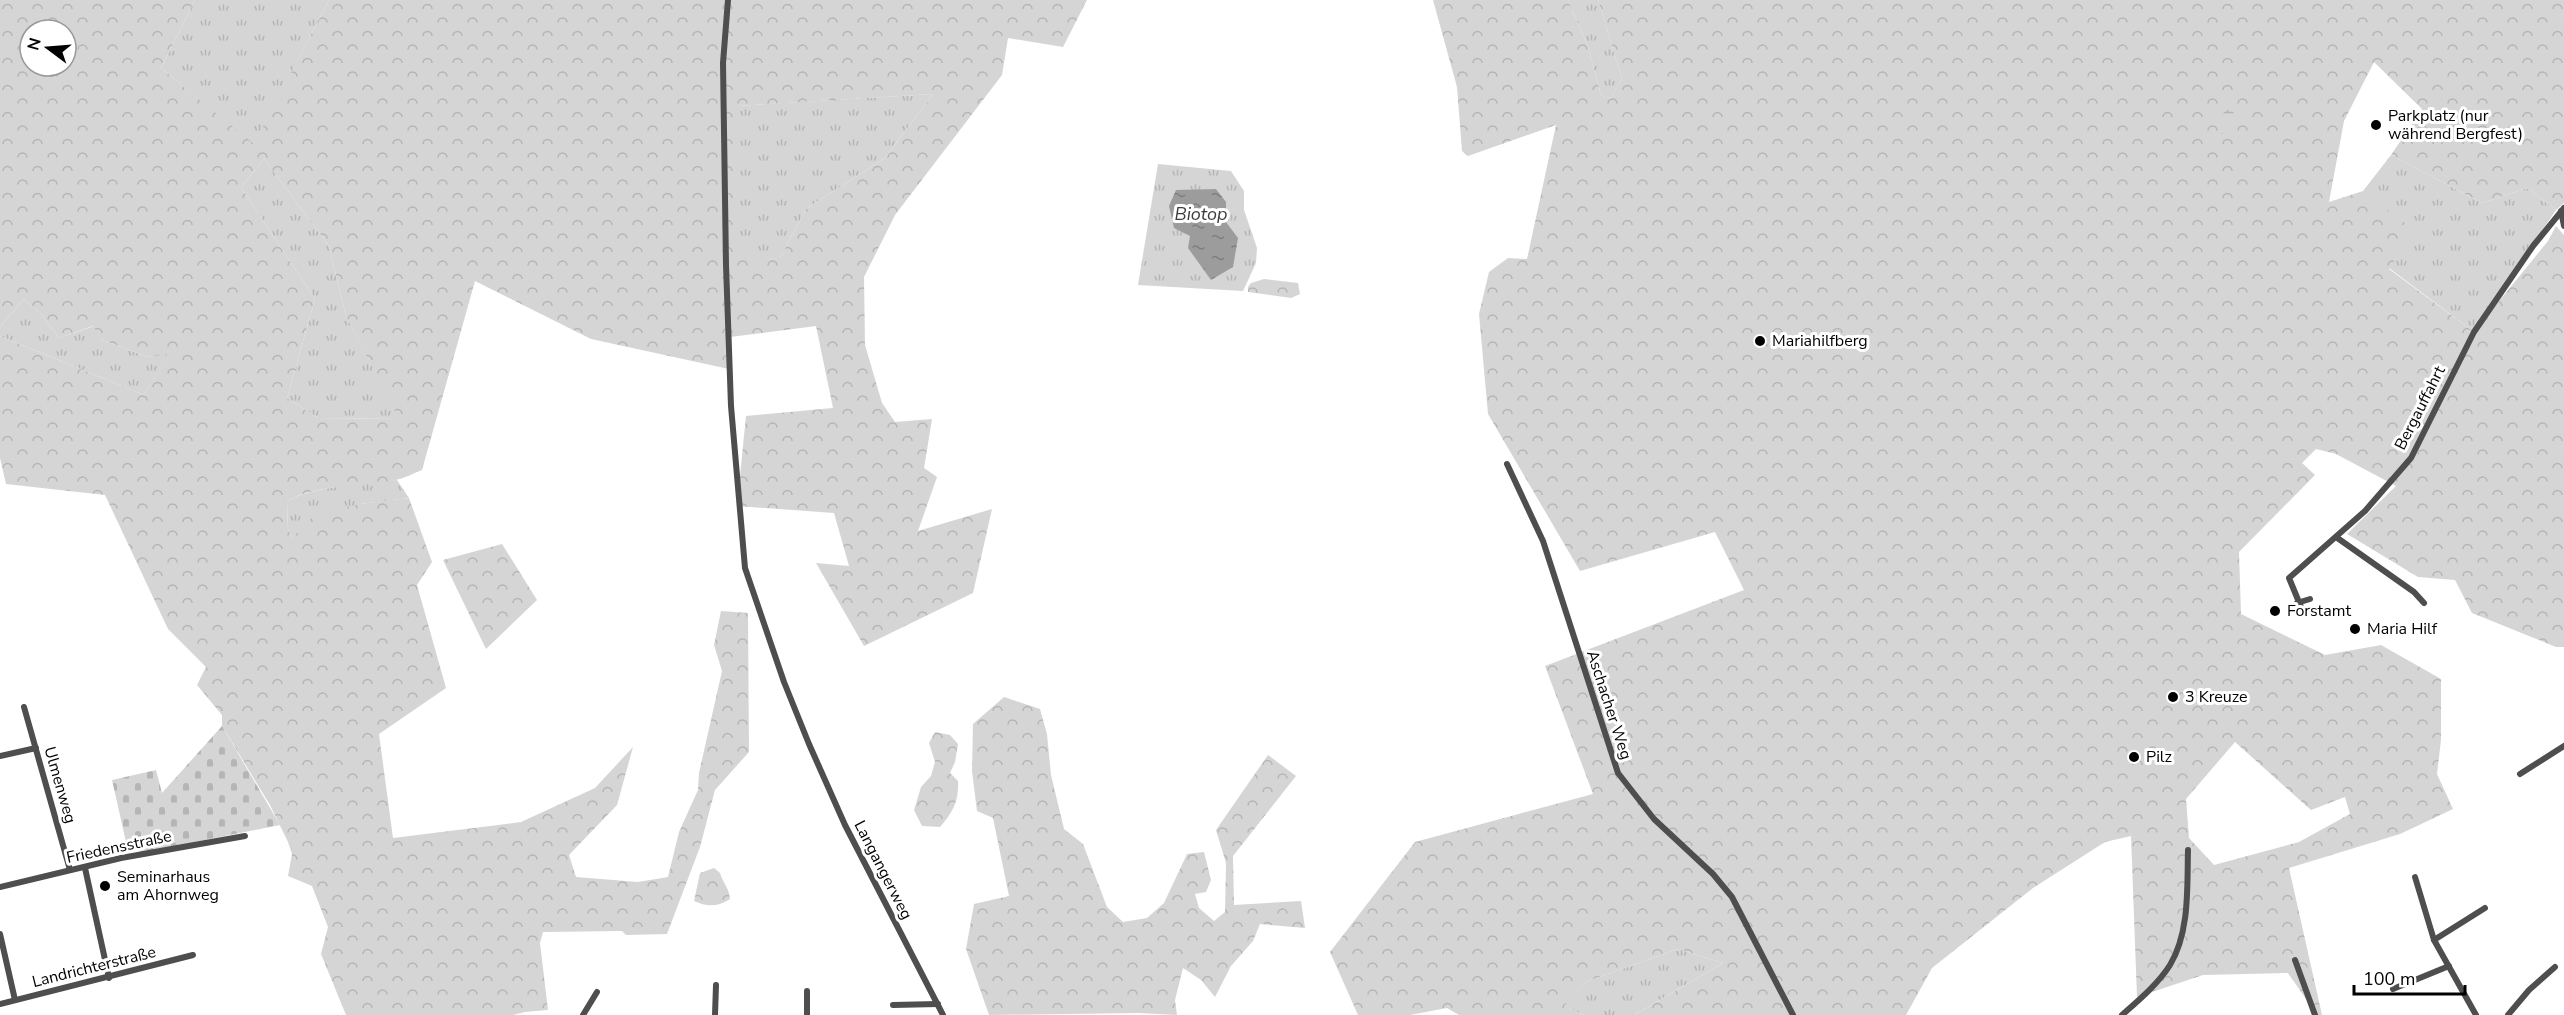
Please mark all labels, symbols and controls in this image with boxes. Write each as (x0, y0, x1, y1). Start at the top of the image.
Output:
north arrow (18, 18, 78, 78)
text: N (22, 35, 47, 53)
place label: Parkplatz (nur während Bergfest) (2388, 105, 2523, 145)
marker: Parkplatz (nur während Bergfest) (2369, 118, 2383, 132)
water label: Biotop (1175, 202, 1227, 226)
place label: Mariahilfberg (1772, 330, 1868, 352)
marker: Mariahilfberg (1753, 334, 1767, 348)
street label: Bergauffahrt (2389, 362, 2451, 454)
place label: Forstamt (2287, 600, 2351, 622)
marker: Forstamt (2268, 604, 2282, 618)
place label: Maria Hilf (2367, 618, 2438, 640)
marker: Maria Hilf (2348, 622, 2362, 636)
street label: Aschacher Weg (1581, 648, 1637, 762)
place label: 3 Kreuze (2185, 686, 2248, 708)
marker: 3 Kreuze (2166, 690, 2180, 704)
street label: Ulmenweg (39, 744, 81, 826)
place label: Pilz (2146, 746, 2172, 768)
marker: Pilz (2127, 750, 2141, 764)
street label: Langangerweg (849, 817, 917, 923)
street label: Friedensstraße (64, 825, 174, 869)
place label: Seminarhaus am Ahornweg (117, 866, 219, 906)
marker: Seminarhaus am Ahornweg (98, 879, 112, 893)
street label: Landrichterstraße (30, 941, 158, 993)
scale bar (2354, 958, 2465, 996)
text: 100 m (2363, 967, 2415, 991)

